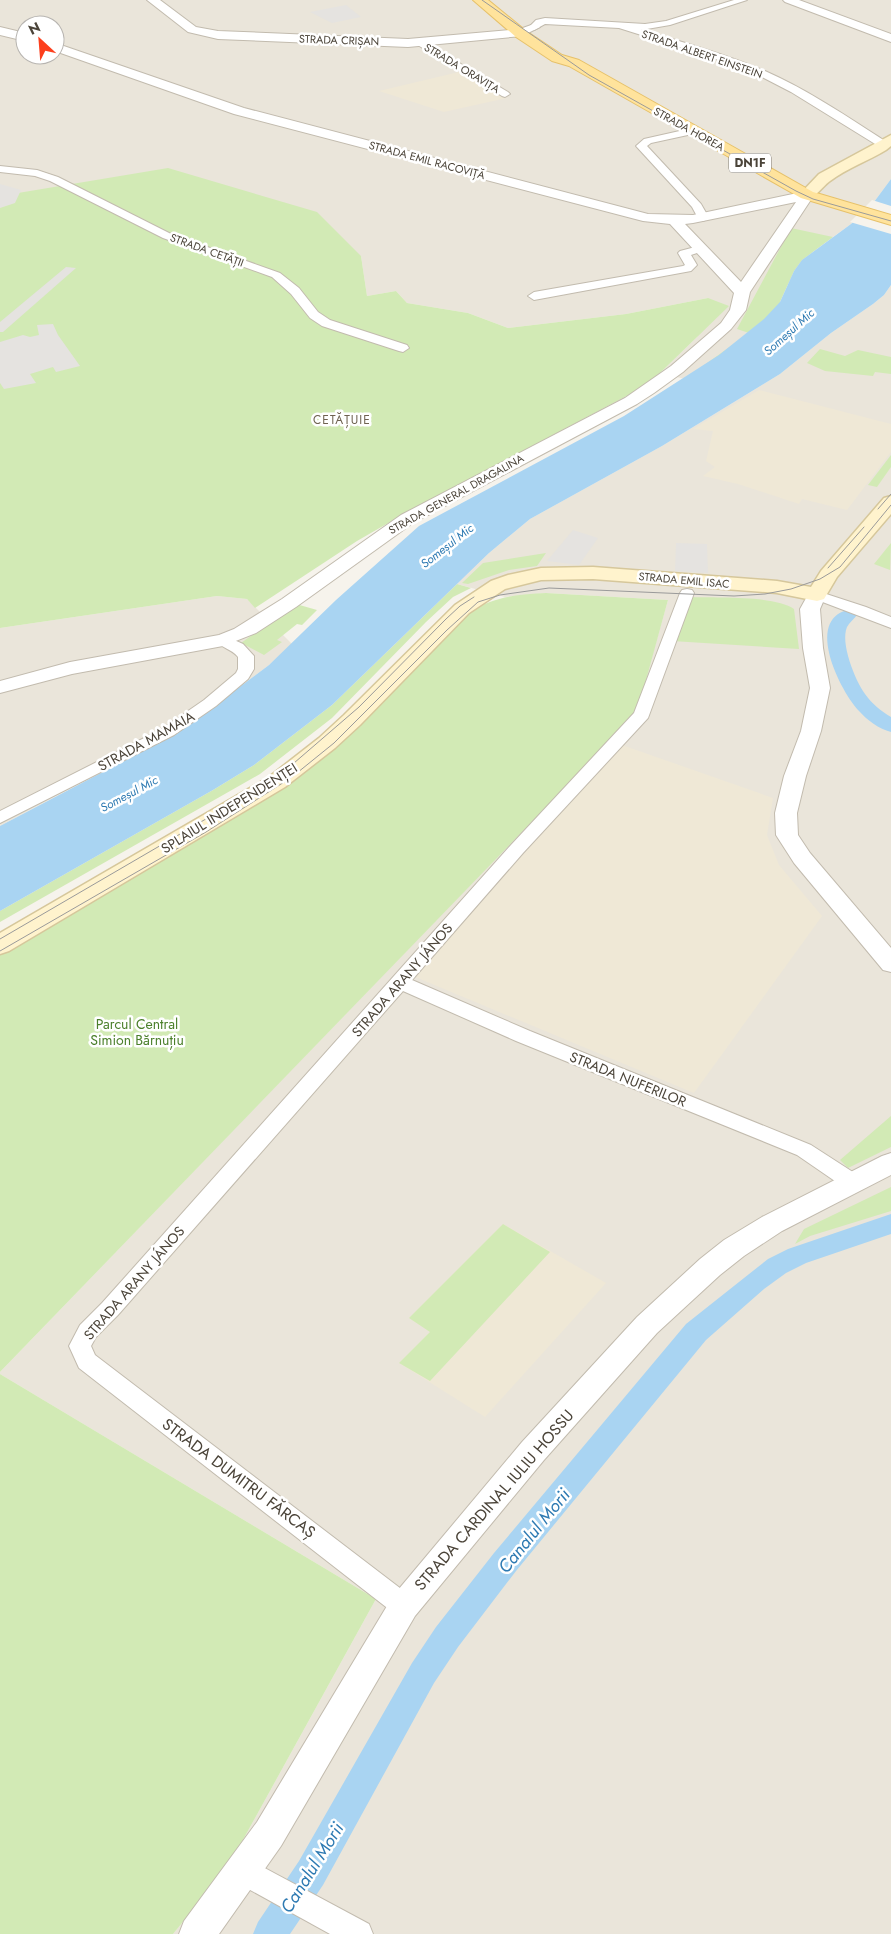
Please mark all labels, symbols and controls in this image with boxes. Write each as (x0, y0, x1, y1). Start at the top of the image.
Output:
north arrow (15, 15, 65, 65)
text: N (25, 17, 44, 40)
street label: STRADA ALBERT EINSTEIN (639, 26, 765, 82)
street label: STRADA CRIȘAN (299, 31, 379, 49)
street label: STRADA ORAVIȚA (421, 39, 503, 97)
street label: STRADA HOREA (651, 103, 728, 155)
street label: STRADA EMIL RACOVIȚĂ (367, 137, 487, 183)
road number: DN1F (729, 154, 771, 172)
street label: STRADA CETĂȚII (168, 229, 246, 271)
water label: Someșul Mic (760, 304, 819, 360)
district label: CETĂȚUIE (313, 411, 371, 429)
street label: STRADA GENERAL DRAGALINA (385, 450, 527, 538)
water label: Someșul Mic (417, 519, 478, 572)
street label: STRADA EMIL ISAC (638, 568, 730, 592)
street label: STRADA MAMAIA (94, 706, 199, 776)
street label: SPLAIUL INDEPENDENȚEI (157, 758, 302, 859)
water label: Someșul Mic (97, 771, 161, 817)
street label: STRADA ARANY JÁNOS (347, 918, 457, 1041)
park label: Parcul Central Simion Bărnuțiu (90, 1014, 184, 1051)
street label: STRADA NUFERILOR (567, 1046, 689, 1112)
street label: STRADA ARANY JÁNOS (79, 1221, 189, 1344)
street label: STRADA CARDINAL IULIU HOSSU (409, 1405, 579, 1595)
street label: STRADA DUMITRU FĂRCAȘ (157, 1413, 321, 1544)
water label: Canalul Morii (492, 1483, 577, 1579)
water label: Canalul Morii (274, 1817, 350, 1918)

